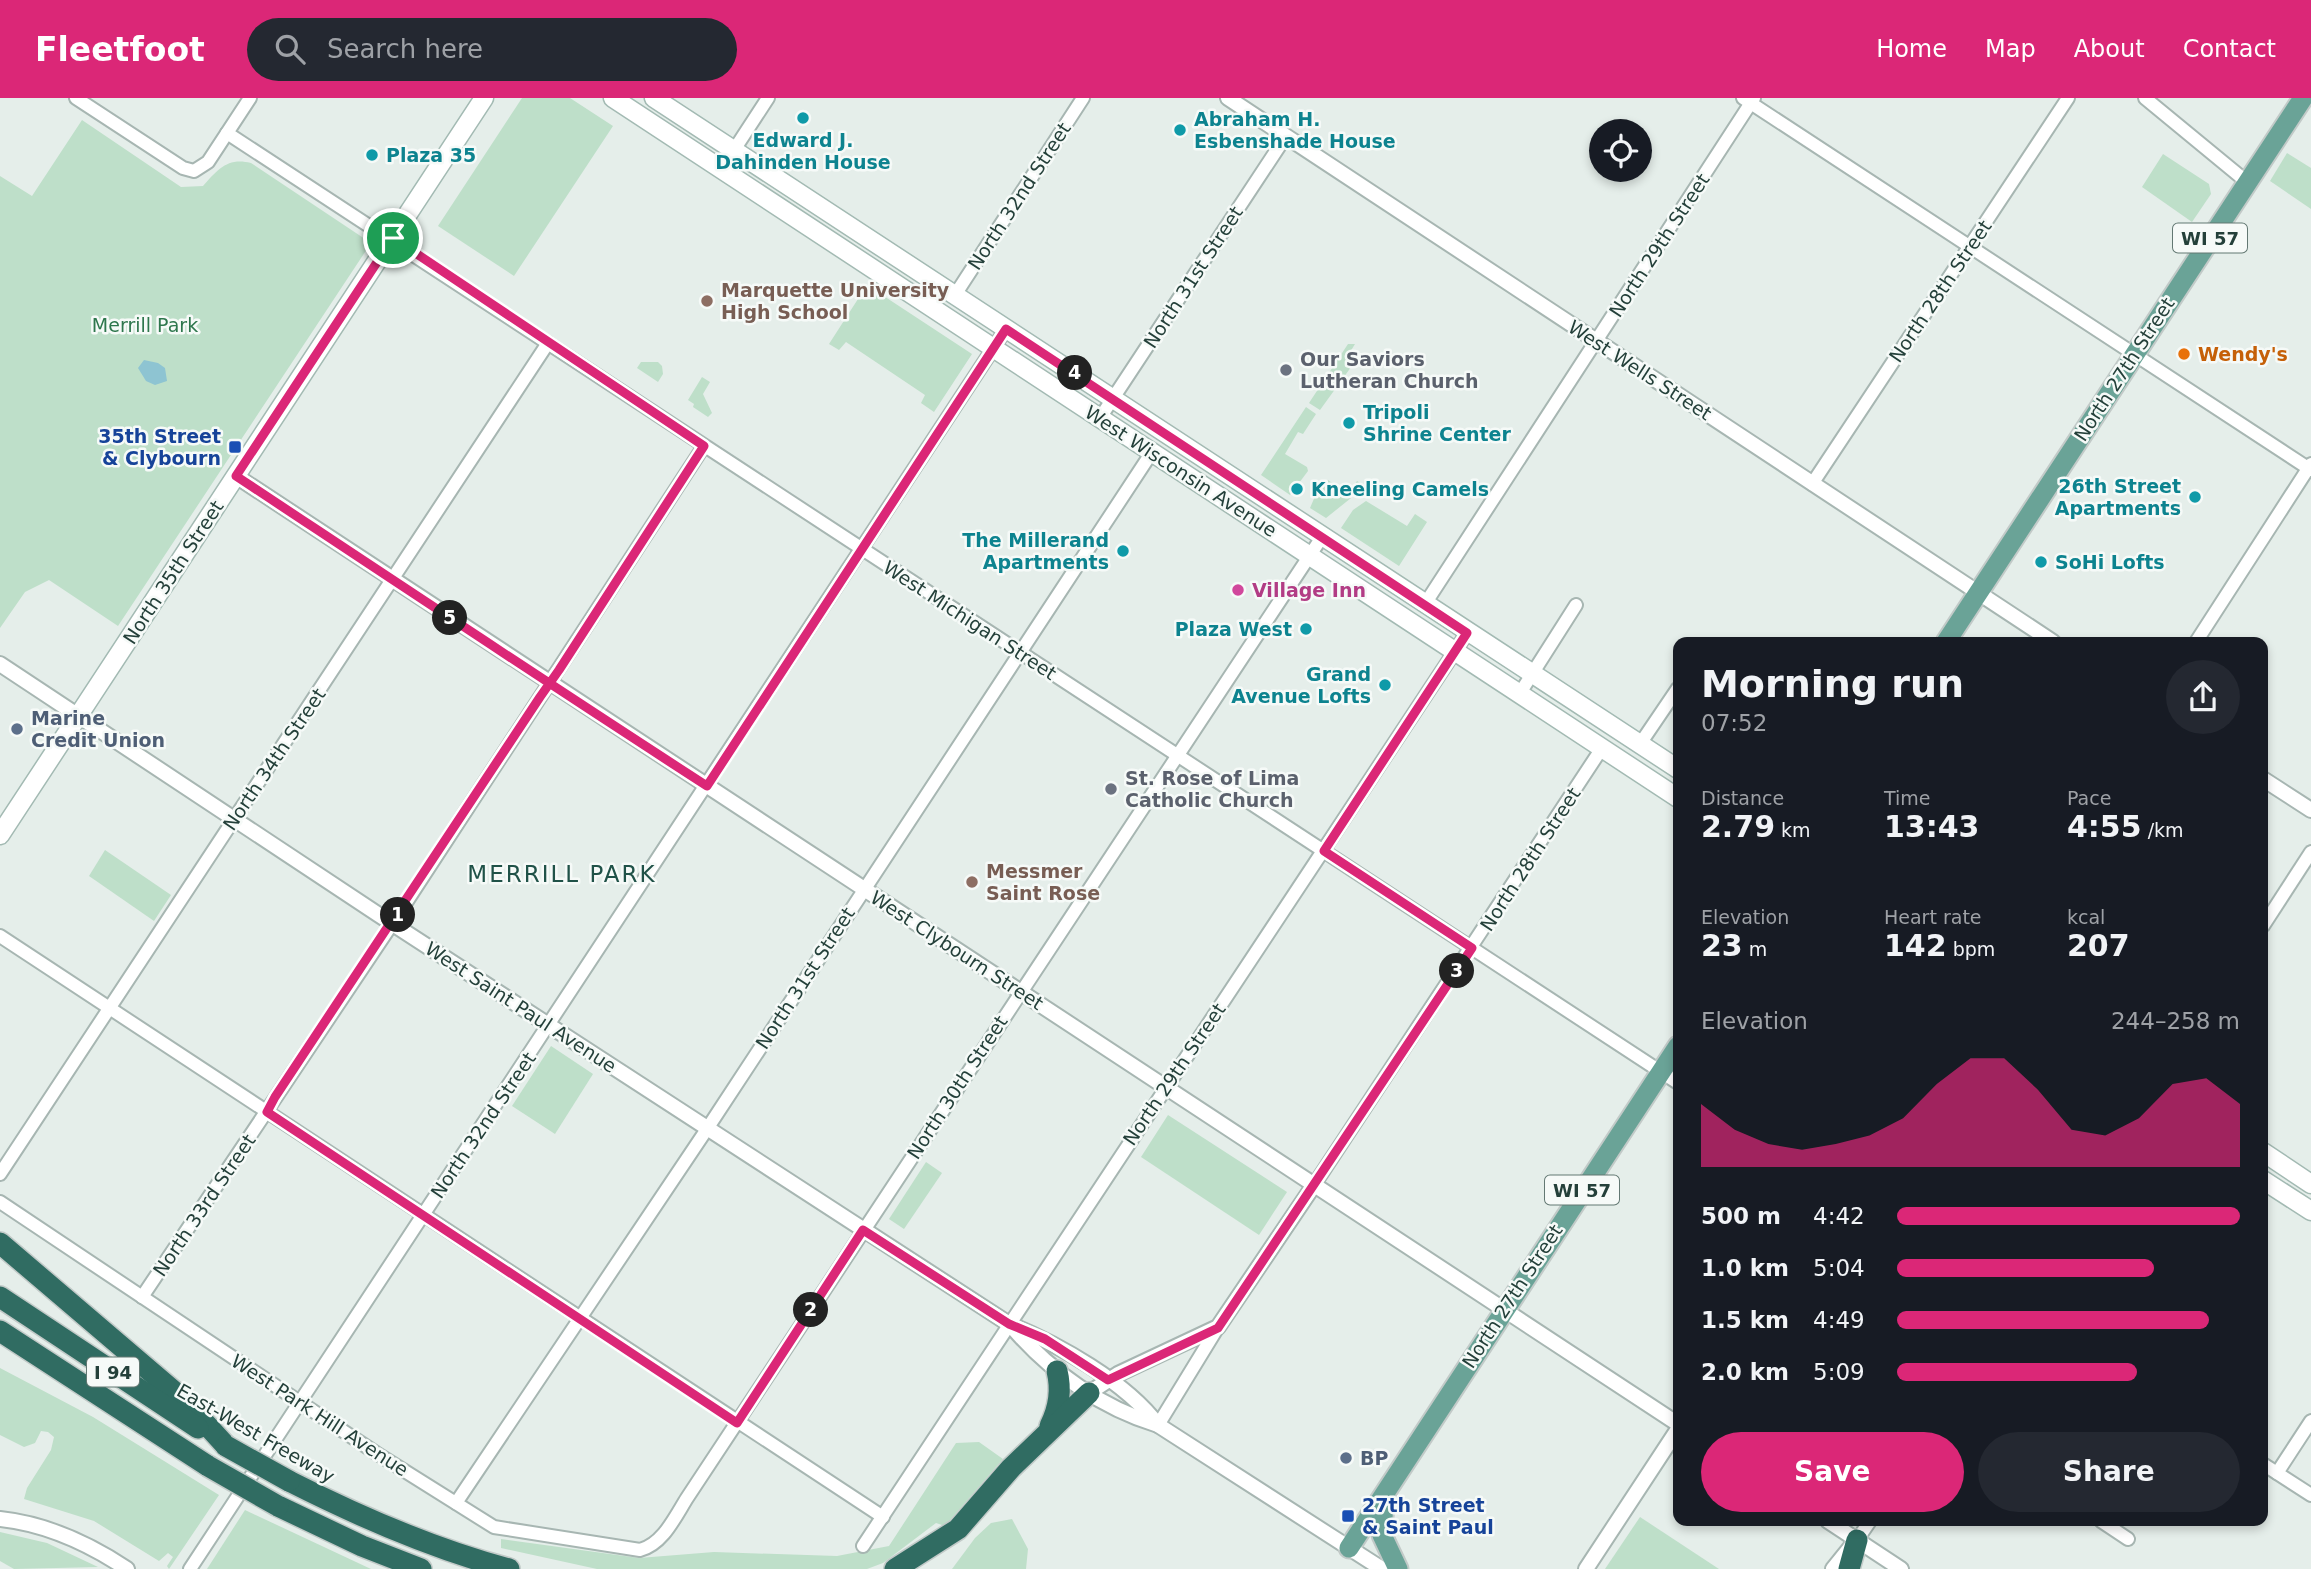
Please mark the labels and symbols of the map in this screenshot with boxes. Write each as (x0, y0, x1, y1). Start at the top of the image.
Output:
place label: Abraham H. Esbenshade House (1194, 108, 1396, 152)
marker: Edward J. Dahinden House (795, 110, 811, 126)
street label: North 32nd Street (963, 118, 1075, 274)
marker: Abraham H. Esbenshade House (1172, 122, 1188, 138)
place label: Edward J. Dahinden House (715, 129, 891, 173)
place label: Plaza 35 (386, 144, 476, 166)
marker: Plaza 35 (364, 147, 380, 163)
street label: North 29th Street (1604, 169, 1714, 321)
street label: North 31st Street (1139, 202, 1247, 352)
pin (363, 208, 423, 268)
street label: North 28th Street (1884, 216, 1996, 366)
road number: WI 57 (2173, 223, 2247, 252)
place label: Marquette University High School (721, 279, 950, 323)
marker: Marquette University High School (699, 293, 715, 309)
street label: North 27th Street (2069, 293, 2179, 445)
park label: Merrill Park (92, 314, 198, 336)
street label: West Wells Street (1564, 315, 1716, 425)
place label: Wendy's (2198, 343, 2288, 365)
marker: Wendy's (2176, 346, 2192, 362)
place label: Our Saviors Lutheran Church (1300, 348, 1479, 392)
pin: 4 (1058, 356, 1092, 390)
marker: Our Saviors Lutheran Church (1278, 362, 1294, 378)
street label: West Wisconsin Avenue (1081, 401, 1281, 541)
place label: Tripoli Shrine Center (1363, 401, 1511, 445)
marker: Tripoli Shrine Center (1341, 415, 1357, 431)
place label: 35th Street & Clybourn (98, 425, 221, 469)
marker: 35th Street & Clybourn (227, 439, 243, 455)
place label: 26th Street Apartments (2055, 475, 2181, 519)
place label: Kneeling Camels (1311, 478, 1489, 500)
marker: Kneeling Camels (1289, 481, 1305, 497)
marker: 26th Street Apartments (2187, 489, 2203, 505)
street label: North 35th Street (118, 496, 228, 648)
place label: The Millerand Apartments (962, 529, 1109, 573)
marker: The Millerand Apartments (1115, 543, 1131, 559)
place label: SoHi Lofts (2055, 551, 2165, 573)
marker: SoHi Lofts (2033, 554, 2049, 570)
street label: West Michigan Street (879, 556, 1061, 684)
place label: Village Inn (1252, 579, 1366, 601)
marker: Village Inn (1230, 582, 1246, 598)
pin: 5 (433, 601, 468, 636)
place label: Plaza West (1175, 618, 1292, 640)
marker: Plaza West (1298, 621, 1314, 637)
place label: Grand Avenue Lofts (1231, 663, 1371, 707)
marker: Grand Avenue Lofts (1377, 677, 1393, 693)
street label: North 34th Street (218, 684, 330, 834)
place label: Marine Credit Union (31, 707, 165, 751)
marker: Marine Credit Union (9, 721, 25, 737)
place label: St. Rose of Lima Catholic Church (1125, 767, 1299, 811)
marker: St. Rose of Lima Catholic Church (1103, 781, 1119, 797)
street label: North 28th Street (1475, 783, 1585, 935)
place label: Messmer Saint Rose (986, 860, 1100, 904)
district label: MERRILL PARK (467, 861, 657, 887)
marker: Messmer Saint Rose (964, 874, 980, 890)
street label: West Clybourn Street (866, 886, 1048, 1014)
pin: 1 (380, 898, 416, 932)
street label: North 31st Street (751, 903, 859, 1053)
street label: West Saint Paul Avenue (421, 937, 621, 1077)
pin: 3 (1440, 954, 1474, 988)
street label: North 29th Street (1118, 999, 1230, 1149)
street label: North 30th Street (902, 1011, 1012, 1163)
street label: North 32nd Street (426, 1048, 540, 1202)
street label: North 33rd Street (148, 1130, 260, 1280)
road number: WI 57 (1545, 1176, 1619, 1204)
street label: North 27th Street (1457, 1220, 1567, 1372)
pin: 2 (794, 1292, 828, 1328)
street label: West Park Hill Avenue (227, 1350, 413, 1480)
road number: I 94 (87, 1358, 139, 1386)
street label: East-West Freeway (173, 1379, 339, 1487)
place label: BP (1360, 1447, 1388, 1469)
marker: BP (1338, 1450, 1354, 1466)
place label: 27th Street & Saint Paul (1362, 1494, 1494, 1538)
marker: 27th Street & Saint Paul (1340, 1508, 1356, 1524)

